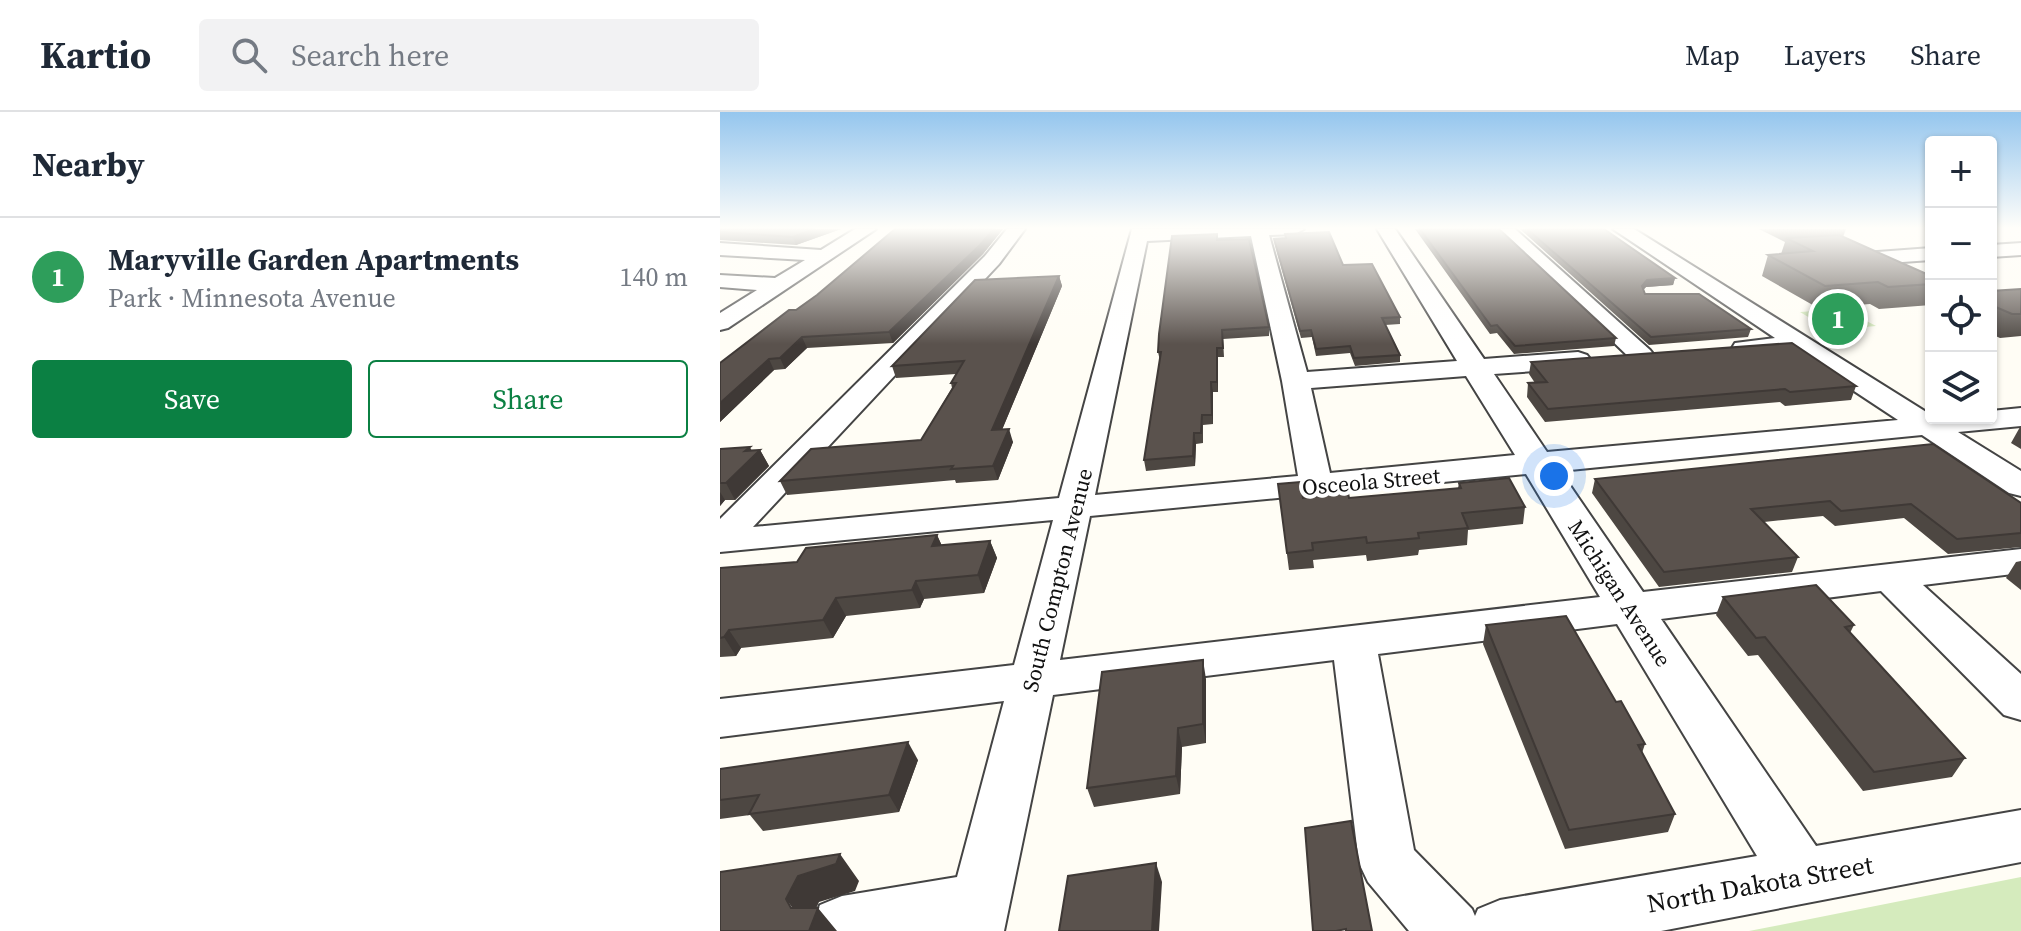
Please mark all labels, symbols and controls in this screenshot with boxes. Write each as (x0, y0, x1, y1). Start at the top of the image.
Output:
search box (199, 19, 759, 91)
text: Kartio (40, 29, 151, 81)
icon: search (227, 33, 271, 77)
text: Search here (291, 35, 449, 76)
text: Map (1685, 36, 1740, 74)
text: Layers (1784, 36, 1866, 74)
text: Share (1910, 36, 1981, 74)
map controls (1925, 136, 1997, 424)
button: + (1925, 136, 1997, 208)
text: Nearby (32, 141, 145, 187)
button: − (1925, 208, 1997, 280)
text: Maryville Garden Apartments (108, 239, 519, 280)
text: 1 (51, 259, 65, 295)
text: 140 m (620, 259, 688, 295)
text: Park · Minnesota Avenue (108, 280, 396, 316)
button: locate (1925, 280, 1997, 352)
pin: 1 (1812, 289, 1864, 349)
button: layers (1925, 352, 1997, 424)
button: Save (32, 360, 352, 438)
button: Share (368, 360, 688, 438)
your location (1534, 456, 1574, 496)
street label: Osceola Street (1301, 460, 1442, 502)
street label: South Compton Avenue (1015, 465, 1099, 695)
street label: Michigan Avenue (1561, 514, 1679, 672)
street label: North Dakota Street (1644, 846, 1876, 922)

